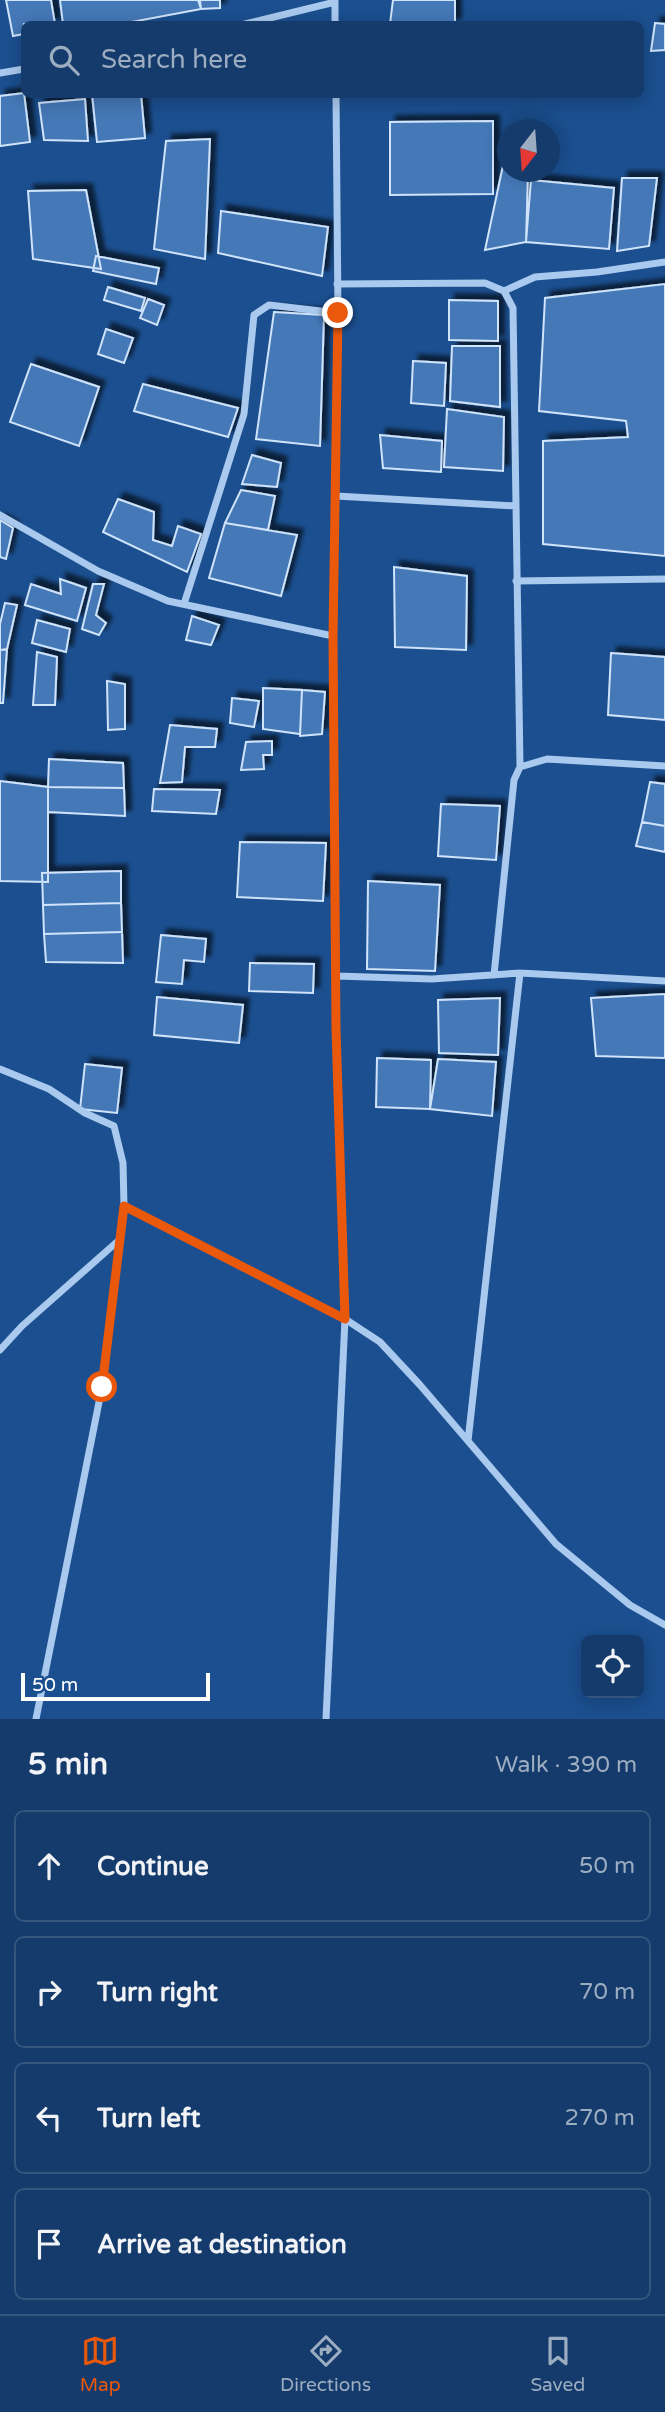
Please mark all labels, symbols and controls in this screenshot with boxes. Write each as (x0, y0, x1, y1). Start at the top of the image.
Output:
search box (21, 21, 644, 98)
icon: search (45, 41, 83, 79)
text: Search here (101, 44, 247, 75)
north arrow (497, 119, 560, 182)
route end (322, 297, 353, 328)
route start (86, 1371, 117, 1402)
map controls (581, 1635, 644, 1698)
button: locate (581, 1635, 644, 1698)
scale bar (21, 1670, 210, 1702)
text: 50 m (32, 1674, 78, 1696)
text: 5 min (28, 1746, 108, 1783)
text: Walk · 390 m (495, 1751, 637, 1779)
icon: ahead (30, 1847, 68, 1885)
text: Continue (97, 1851, 209, 1882)
text: 50 m (579, 1852, 635, 1880)
icon: right (30, 1973, 68, 2011)
text: Turn right (97, 1977, 218, 2008)
text: 70 m (579, 1978, 635, 2006)
icon: left (30, 2099, 68, 2137)
text: Turn left (97, 2103, 200, 2134)
text: 270 m (565, 2104, 635, 2132)
icon: arrive (30, 2225, 68, 2263)
text: Arrive at destination (97, 2229, 347, 2260)
tab: Map (80, 2332, 121, 2396)
tab: Directions (280, 2332, 371, 2396)
tab: Saved (530, 2332, 585, 2396)

